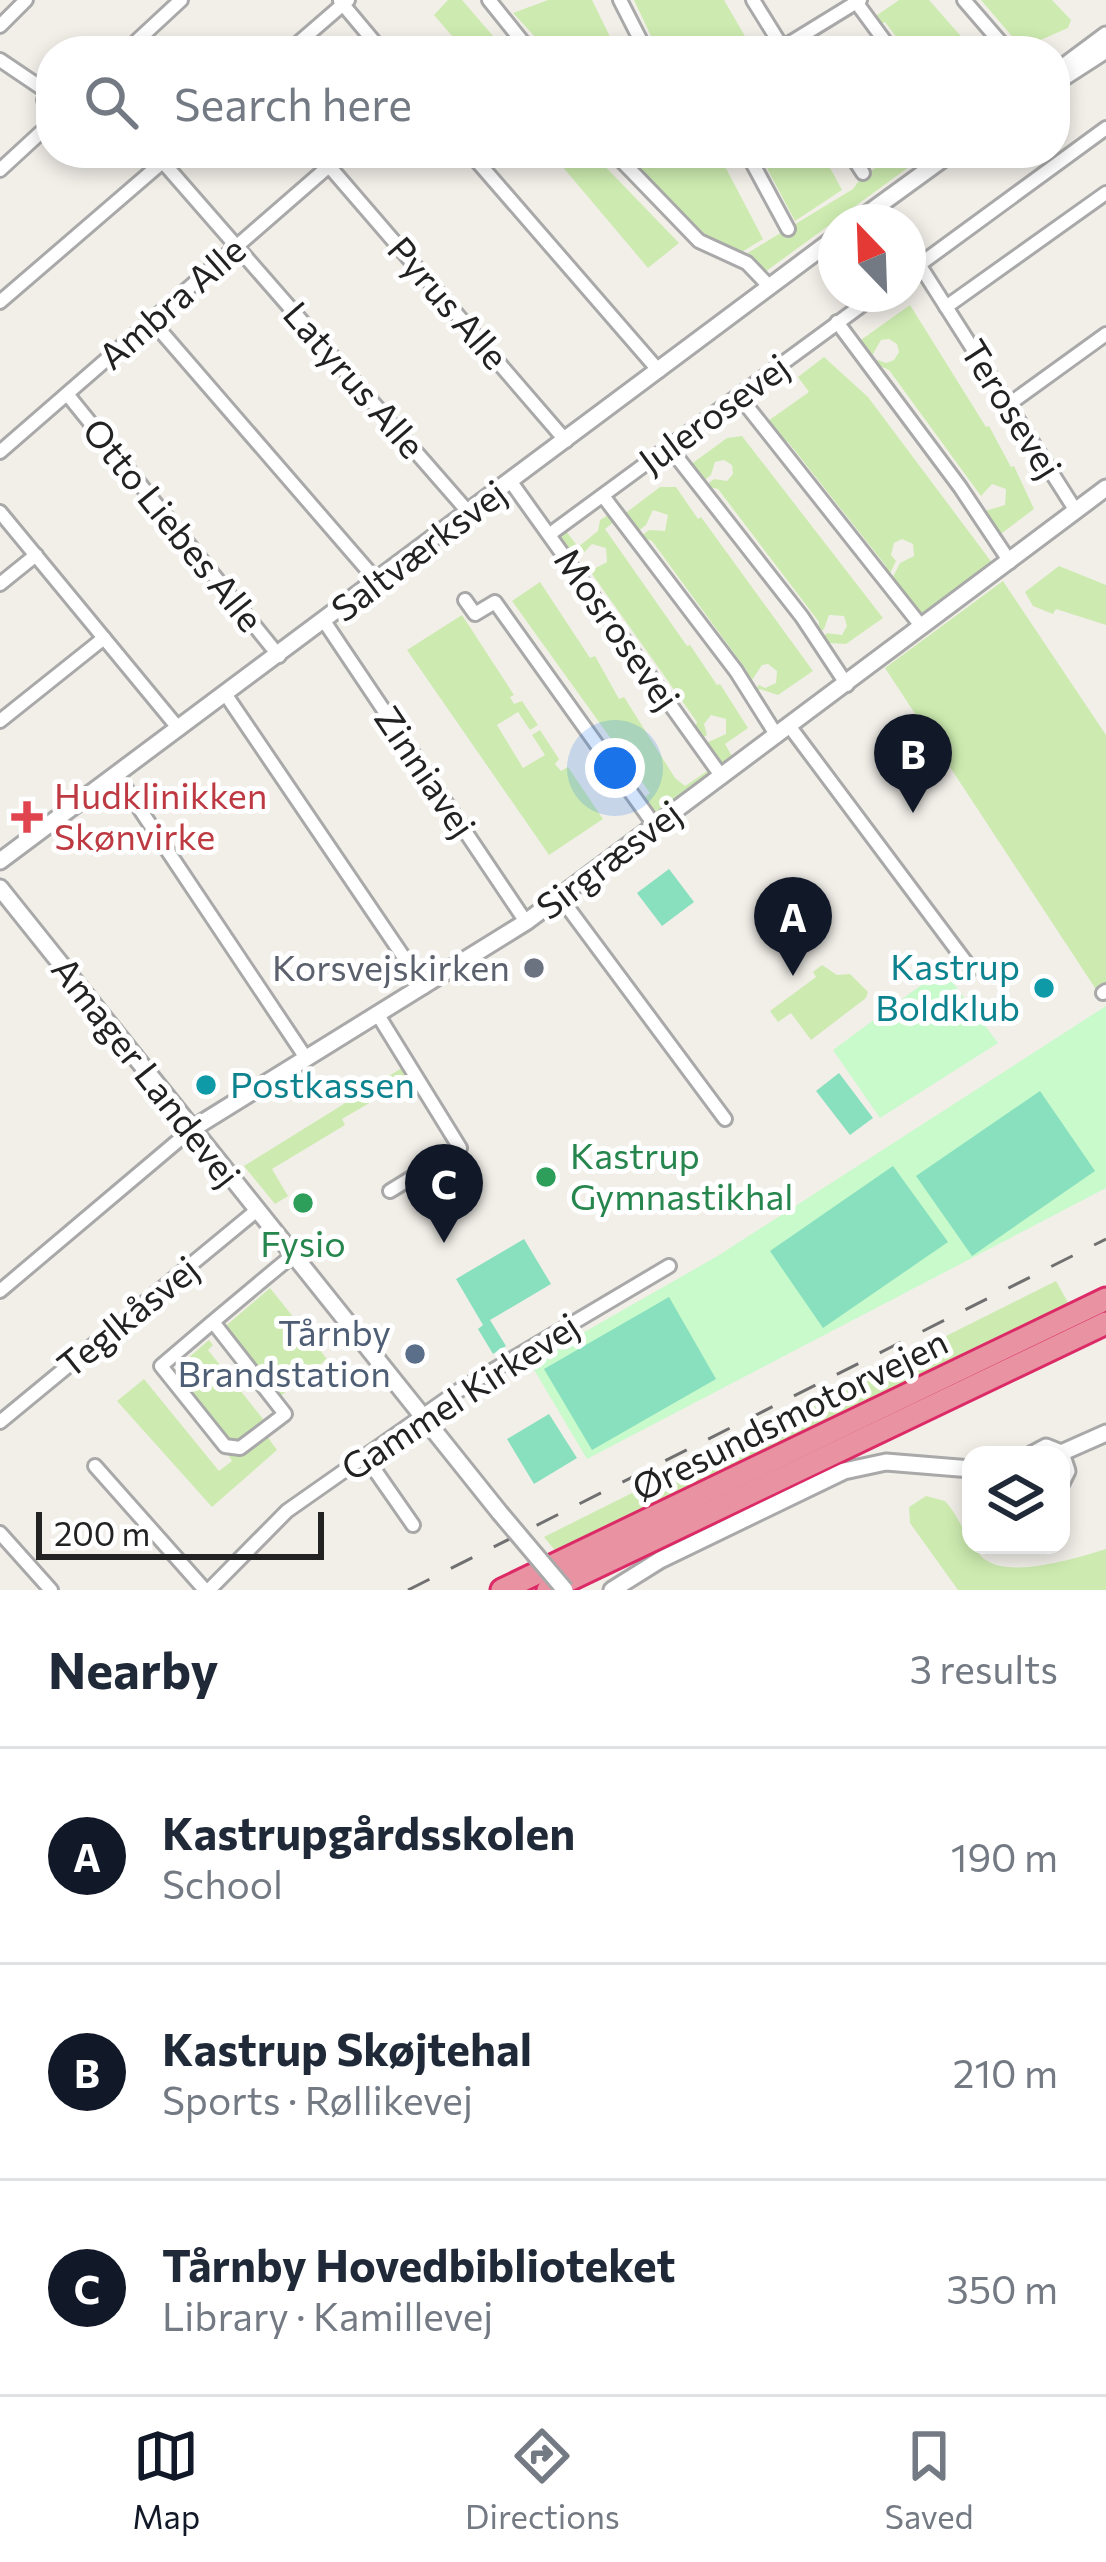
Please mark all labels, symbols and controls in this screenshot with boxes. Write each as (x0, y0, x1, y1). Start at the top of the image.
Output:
search box (36, 36, 1070, 168)
icon: search (78, 69, 144, 135)
text: Search here (174, 75, 412, 130)
north arrow (818, 204, 926, 312)
street label: Ambra Alle (89, 226, 253, 377)
street label: Pyrus Alle (380, 226, 519, 377)
street label: Latyrus Alle (276, 292, 435, 466)
street label: Terosevej (953, 331, 1072, 485)
street label: Julerosevej (629, 343, 796, 481)
street label: Otto Liebes Alle (75, 408, 274, 639)
street label: Saltværksvej (322, 469, 514, 629)
street label: Mosrosevej (547, 538, 690, 717)
street label: Zinniavej (367, 697, 486, 845)
pin: B (874, 714, 952, 813)
your location (585, 738, 645, 798)
place label: Hudklinikken Skønvirke (54, 772, 268, 857)
street label: Sirgræsvej (527, 790, 689, 927)
marker: Hudklinikken Skønvirke (11, 801, 43, 833)
pin: A (754, 877, 832, 976)
place label: Kastrup Boldklub (875, 943, 1020, 1028)
place label: Korsvejskirken (272, 944, 510, 988)
street label: Amager Landevej (44, 947, 251, 1195)
marker: Korsvejskirken (521, 955, 547, 981)
marker: Kastrup Boldklub (1031, 975, 1057, 1001)
place label: Postkassen (230, 1061, 415, 1105)
marker: Postkassen (193, 1072, 219, 1098)
place label: Kastrup Gymnastikhal (570, 1132, 793, 1217)
pin: C (405, 1144, 483, 1243)
marker: Kastrup Gymnastikhal (533, 1164, 559, 1190)
marker: Fysio (290, 1190, 316, 1216)
place label: Fysio (260, 1220, 346, 1264)
street label: Teglkåsvej (48, 1245, 206, 1385)
street label: Gammel Kirkevej (332, 1302, 586, 1488)
place label: Tårnby Brandstation (177, 1309, 391, 1394)
street label: Øresundsmotorvejen (624, 1318, 954, 1509)
marker: Tårnby Brandstation (402, 1341, 428, 1367)
map controls (962, 1446, 1070, 1554)
button: layers (962, 1446, 1070, 1554)
scale bar (36, 1506, 324, 1559)
text: 200 m (54, 1512, 150, 1553)
text: Nearby (48, 1637, 218, 1700)
text: 3 results (910, 1644, 1058, 1692)
text: Kastrupgårdsskolen (162, 1804, 575, 1859)
text: A (73, 1832, 101, 1880)
text: 190 m (951, 1832, 1058, 1880)
text: School (162, 1859, 283, 1907)
text: Kastrup Skøjtehal (162, 2020, 532, 2075)
text: B (74, 2048, 100, 2096)
text: 210 m (953, 2048, 1058, 2096)
text: Sports · Røllikevej (162, 2075, 473, 2123)
text: Tårnby Hovedbiblioteket (162, 2236, 675, 2291)
text: C (74, 2264, 100, 2312)
text: 350 m (946, 2264, 1058, 2312)
text: Library · Kamillevej (162, 2291, 493, 2339)
tab: Map (132, 2423, 200, 2536)
tab: Directions (465, 2423, 620, 2536)
tab: Saved (885, 2423, 974, 2536)

